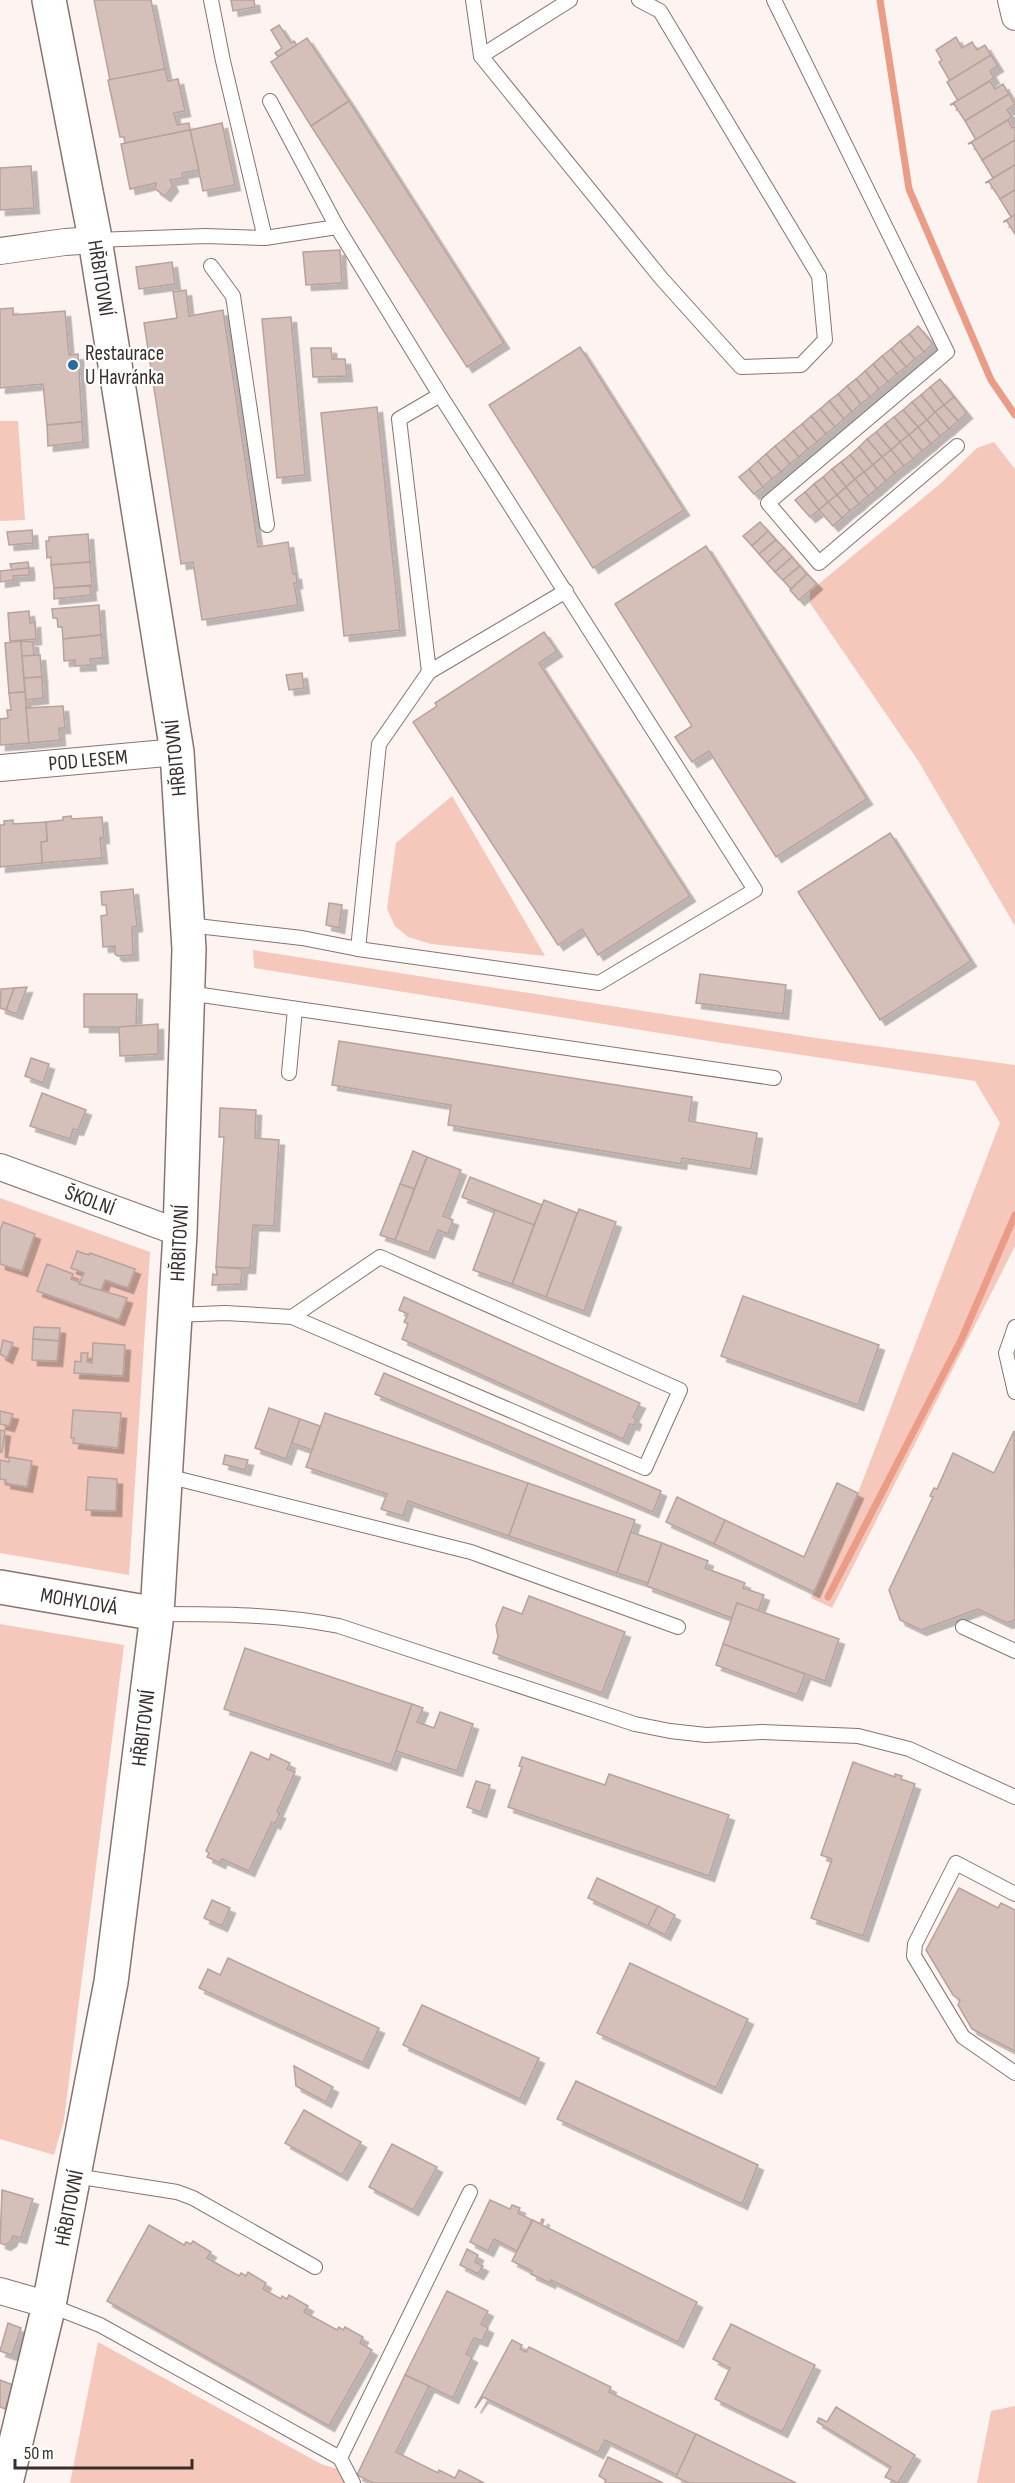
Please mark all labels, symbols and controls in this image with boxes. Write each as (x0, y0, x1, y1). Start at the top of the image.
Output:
street label: HŘBITOVNÍ (82, 238, 119, 318)
place label: Restaurace U Havránka (85, 341, 164, 390)
marker: Restaurace U Havránka (66, 358, 80, 372)
street label: HŘBITOVNÍ (159, 718, 192, 797)
street label: POD LESEM (47, 745, 129, 776)
street label: ŠKOLNÍ (61, 1180, 118, 1221)
street label: HŘBITOVNÍ (165, 1204, 194, 1282)
street label: MOHYLOVÁ (38, 1582, 120, 1621)
street label: HŘBITOVNÍ (126, 1688, 161, 1768)
street label: HŘBITOVNÍ (50, 2168, 89, 2248)
scale bar (15, 2432, 192, 2470)
text: 50 m (24, 2443, 54, 2464)

